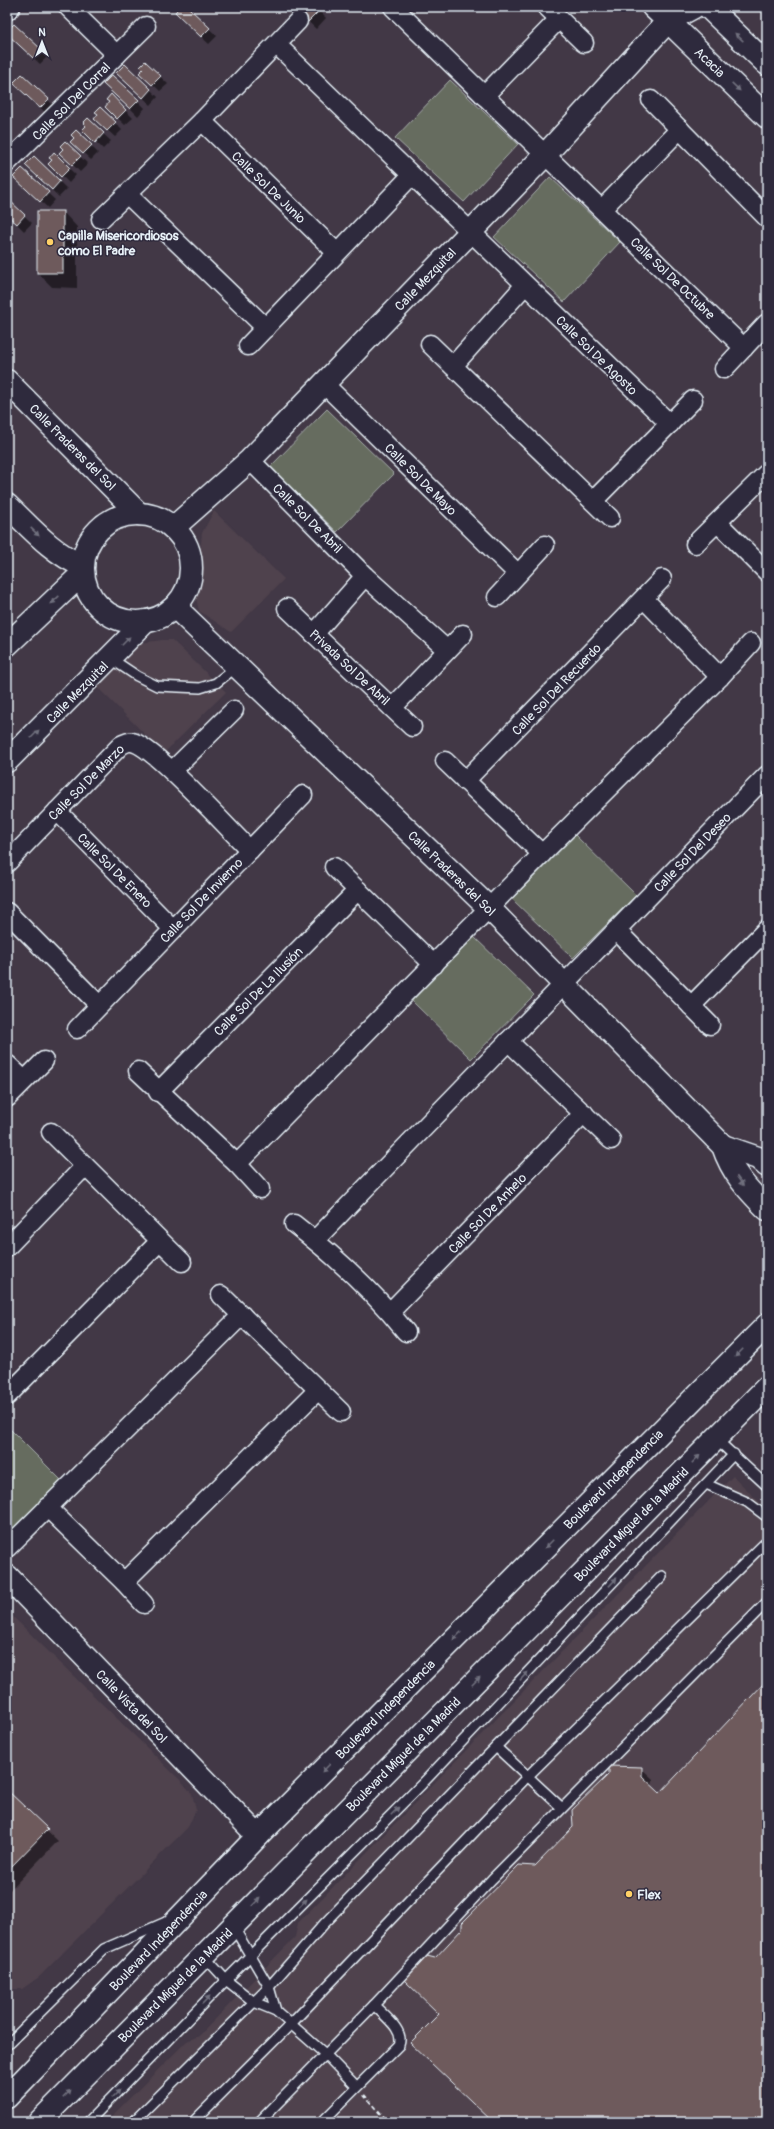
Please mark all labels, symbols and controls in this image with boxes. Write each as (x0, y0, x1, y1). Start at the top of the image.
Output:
north arrow (22, 22, 62, 62)
text: N (38, 26, 46, 39)
one-way arrow (734, 32, 744, 42)
street label: Acacia (691, 44, 728, 81)
street label: Calle Sol Del Corral (29, 59, 114, 144)
one-way arrow (731, 82, 741, 92)
street label: Calle Sol De Junio (228, 148, 309, 227)
place label: Capilla Misericordiosos como El Padre (57, 228, 179, 259)
street label: Calle Sol De Octubre (627, 234, 718, 323)
marker: Capilla Misericordiosos como El Padre (45, 237, 55, 247)
street label: Calle Mezquital (392, 245, 460, 315)
street label: Calle Sol De Agosto (552, 313, 640, 399)
street label: Calle Praderas del Sol (26, 401, 119, 494)
street label: Calle Sol De Mayo (381, 440, 460, 519)
street label: Calle Sol De Abril (269, 480, 346, 557)
one-way arrow (30, 527, 40, 537)
one-way arrow (50, 595, 59, 604)
street label: Privada Sol De Abril (306, 626, 393, 709)
one-way arrow (121, 636, 131, 646)
street label: Calle Sol Del Recuerdo (509, 640, 605, 739)
street label: Calle Mezquital (43, 658, 112, 727)
one-way arrow (30, 729, 40, 739)
street label: Calle Sol De Marzo (45, 741, 128, 824)
street label: Calle Sol Del Deseo (651, 810, 735, 896)
street label: Calle Praderas del Sol (404, 828, 499, 920)
street label: Calle Sol De Enero (74, 830, 155, 911)
street label: Calle Sol De Invierno (157, 855, 246, 947)
street label: Calle Sol De La Ilusión (211, 944, 307, 1040)
street label: Calle Sol De Anhelo (445, 1170, 530, 1257)
one-way arrow (736, 1175, 744, 1186)
one-way arrow (735, 1348, 744, 1357)
street label: Boulevard Independencia (561, 1427, 667, 1533)
one-way arrow (691, 1454, 701, 1464)
street label: Boulevard Miguel de la Madrid (571, 1464, 692, 1585)
one-way arrow (544, 1539, 554, 1549)
one-way arrow (608, 1577, 618, 1587)
one-way arrow (452, 1631, 462, 1641)
street label: Boulevard Independencia (333, 1657, 439, 1763)
street label: Calle Vista del Sol (92, 1667, 170, 1747)
one-way arrow (519, 1671, 528, 1681)
one-way arrow (471, 1676, 481, 1686)
street label: Boulevard Miguel de la Madrid (343, 1694, 464, 1815)
one-way arrow (321, 1763, 331, 1773)
one-way arrow (390, 1806, 400, 1816)
street label: Boulevard Independencia (106, 1887, 211, 1995)
place label: Flex (637, 1887, 661, 1903)
marker: Flex (624, 1889, 634, 1899)
one-way arrow (252, 1897, 261, 1907)
one-way arrow (298, 1898, 308, 1908)
street label: Boulevard Miguel de la Madrid (115, 1925, 236, 2046)
one-way arrow (201, 1995, 211, 2005)
one-way arrow (62, 2089, 71, 2099)
one-way arrow (111, 2089, 120, 2099)

